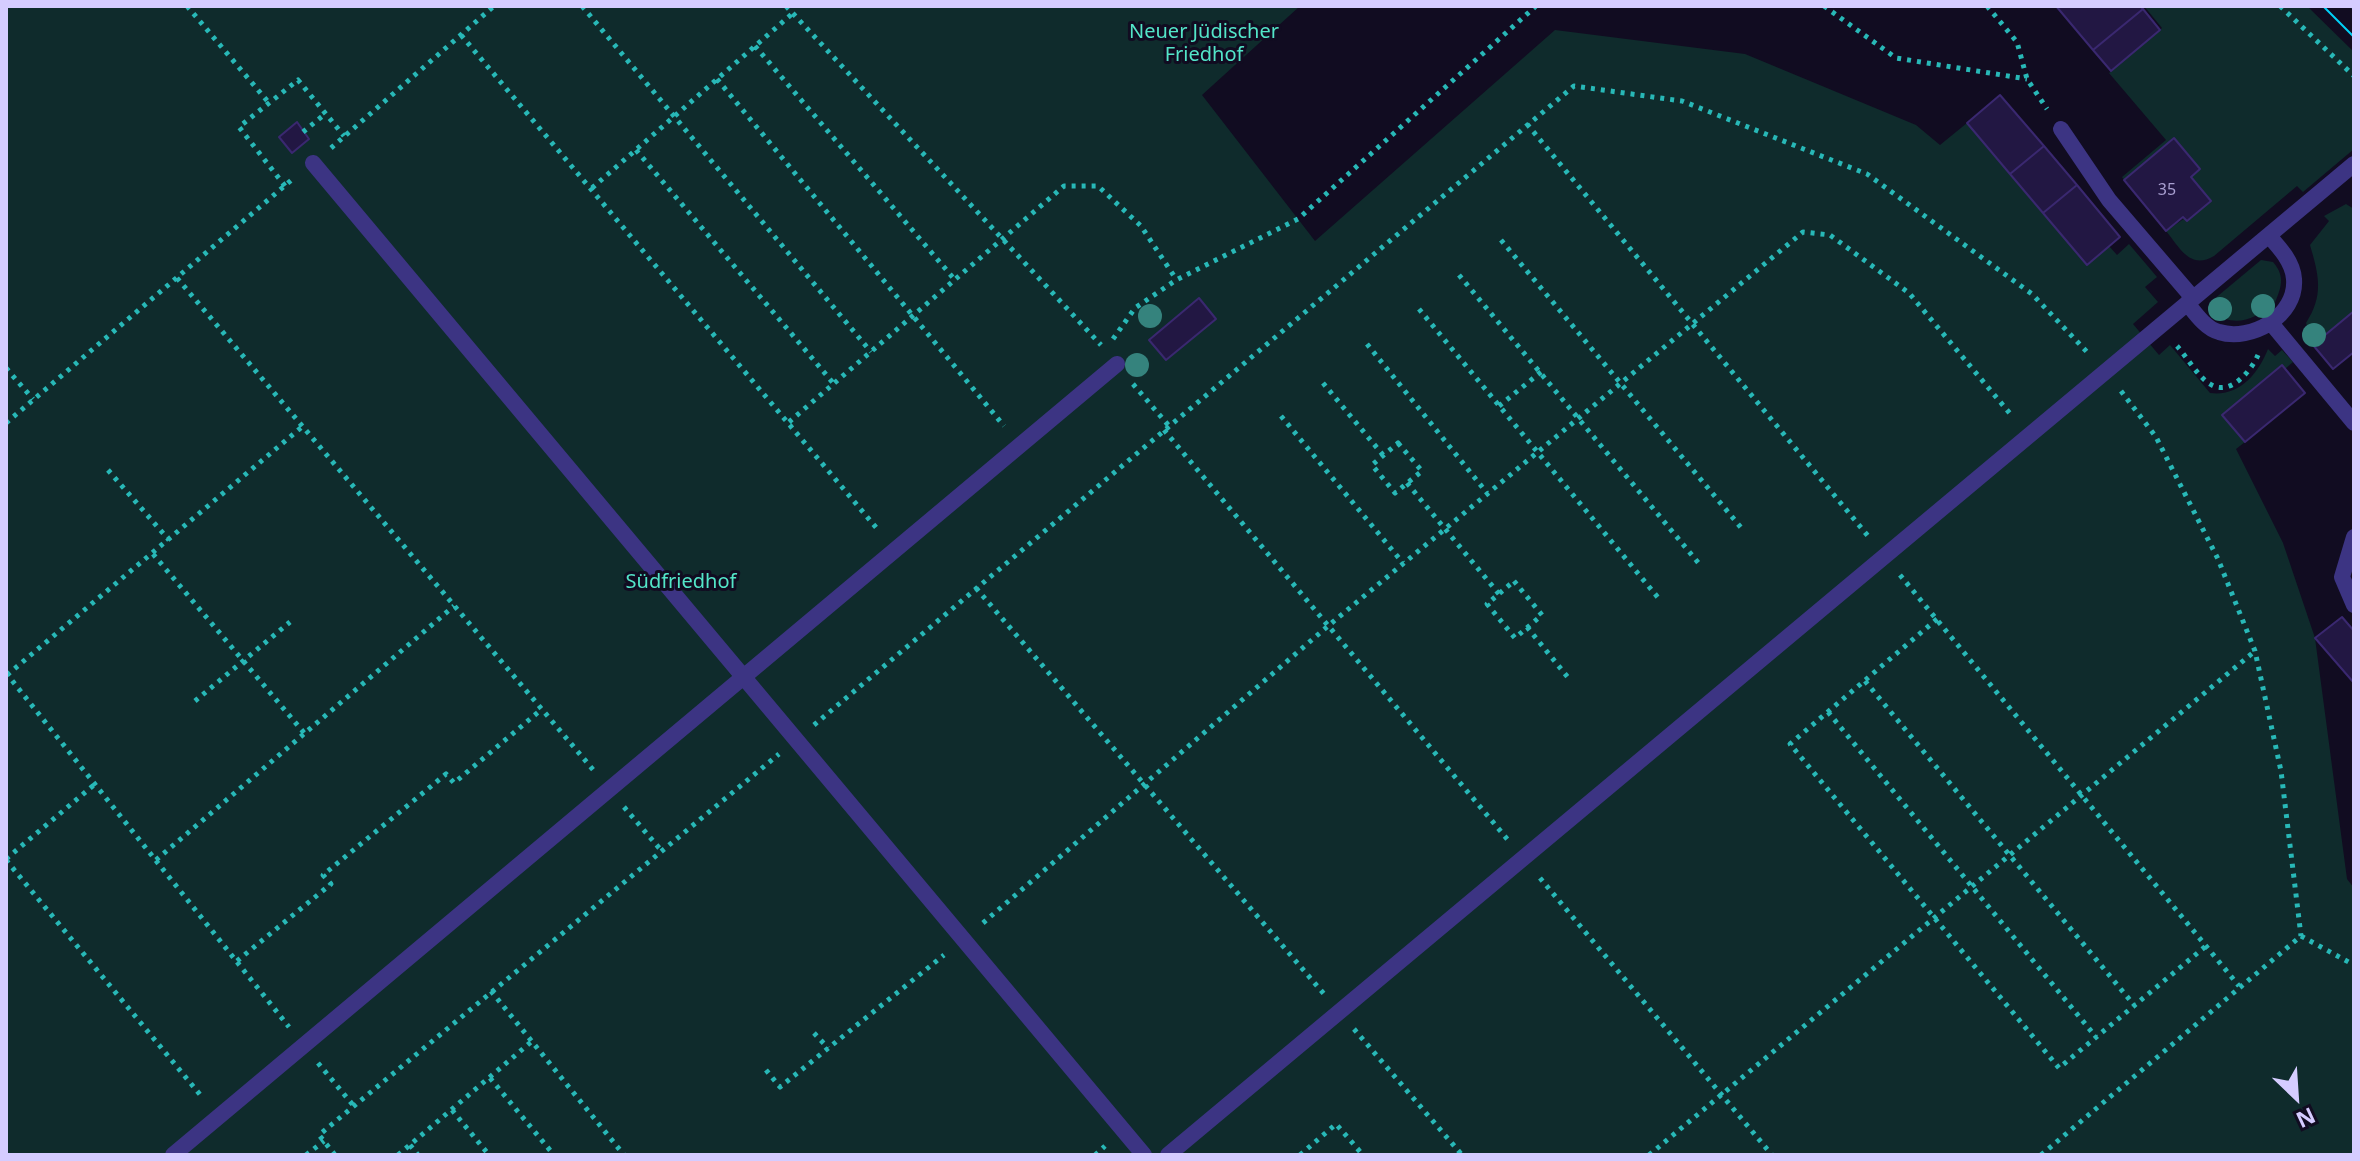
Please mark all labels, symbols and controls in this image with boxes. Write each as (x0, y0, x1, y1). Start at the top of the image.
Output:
park label: Neuer Jüdischer Friedhof (1129, 20, 1279, 67)
house number: 35 (2158, 180, 2176, 200)
park label: Südfriedhof (626, 570, 736, 594)
north arrow (2256, 1057, 2336, 1137)
text: N (2292, 1101, 2321, 1136)

